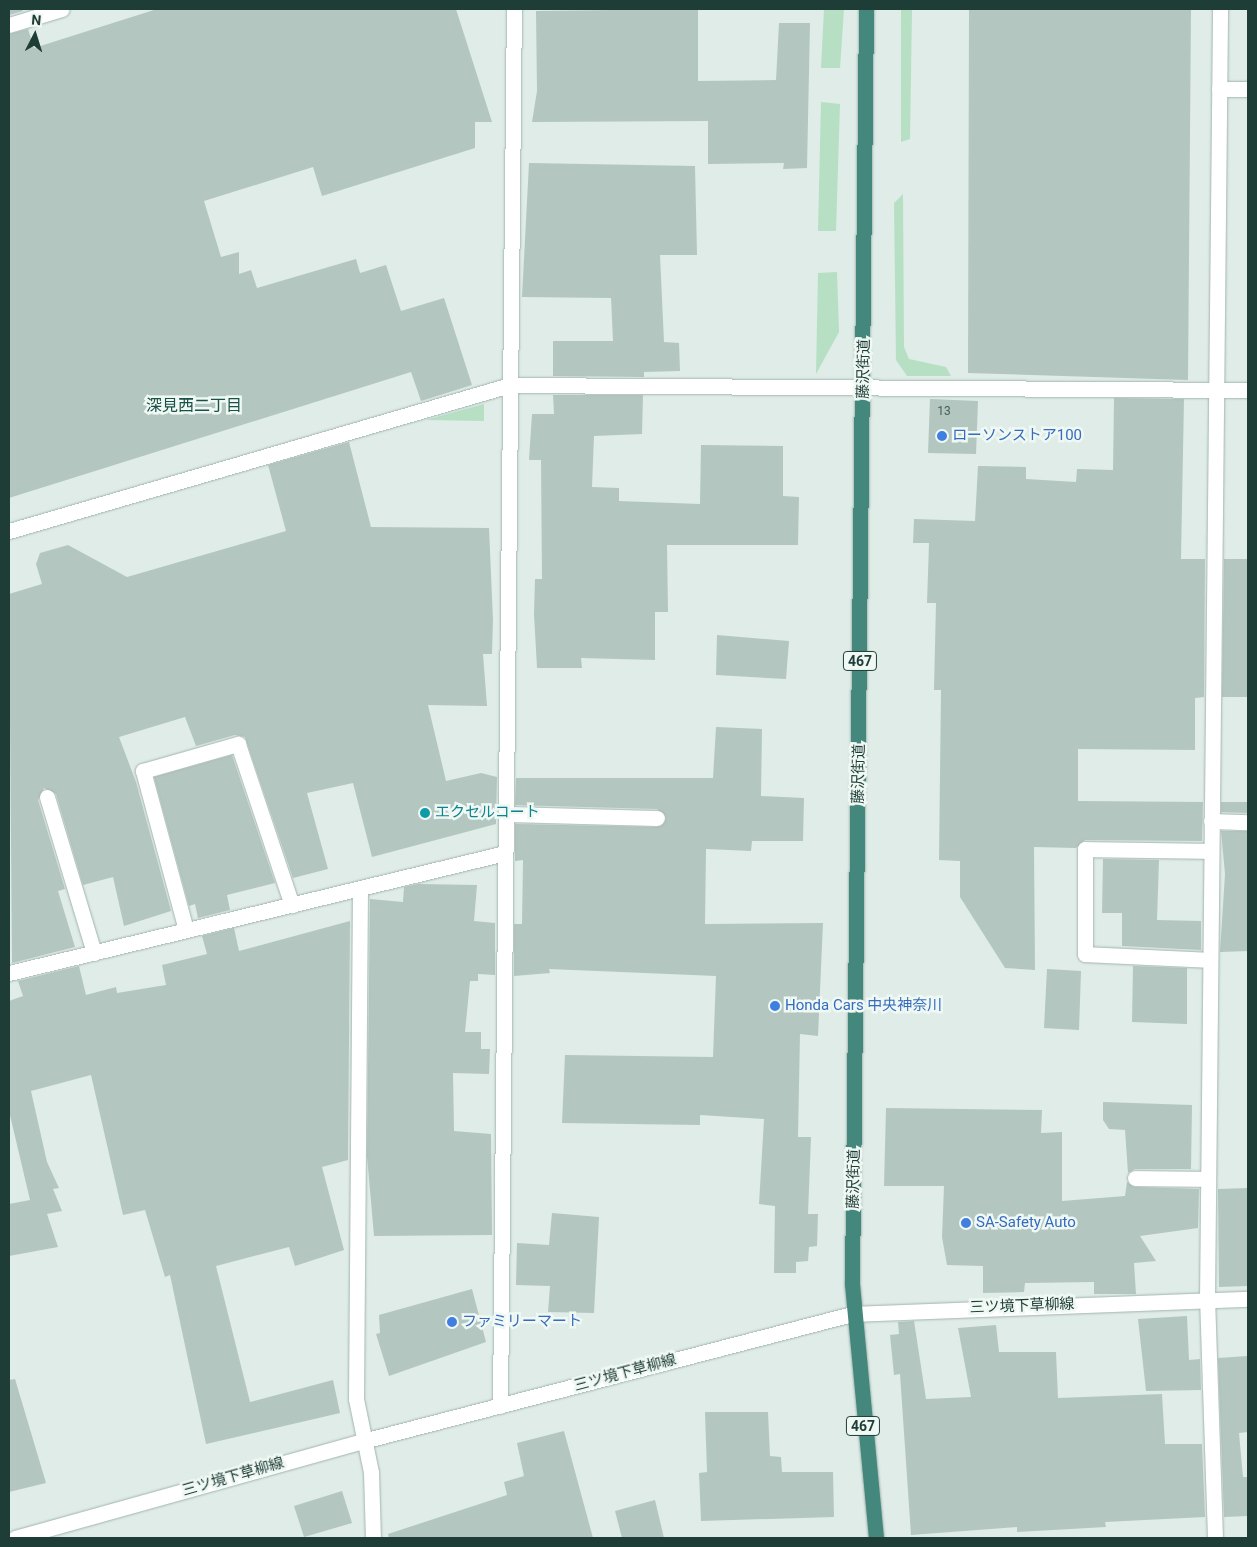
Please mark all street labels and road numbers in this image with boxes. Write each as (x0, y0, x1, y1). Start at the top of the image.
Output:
street label: 藤沢街道 (854, 339, 874, 399)
road number: 467 (842, 649, 878, 672)
street label: 藤沢街道 (849, 744, 869, 804)
street label: 藤沢街道 (844, 1149, 864, 1209)
street label: 三ツ境下草柳線 (969, 1295, 1075, 1317)
street label: 三ツ境下草柳線 (572, 1351, 678, 1395)
road number: 467 (846, 1414, 880, 1438)
street label: 三ツ境下草柳線 (180, 1454, 286, 1500)

